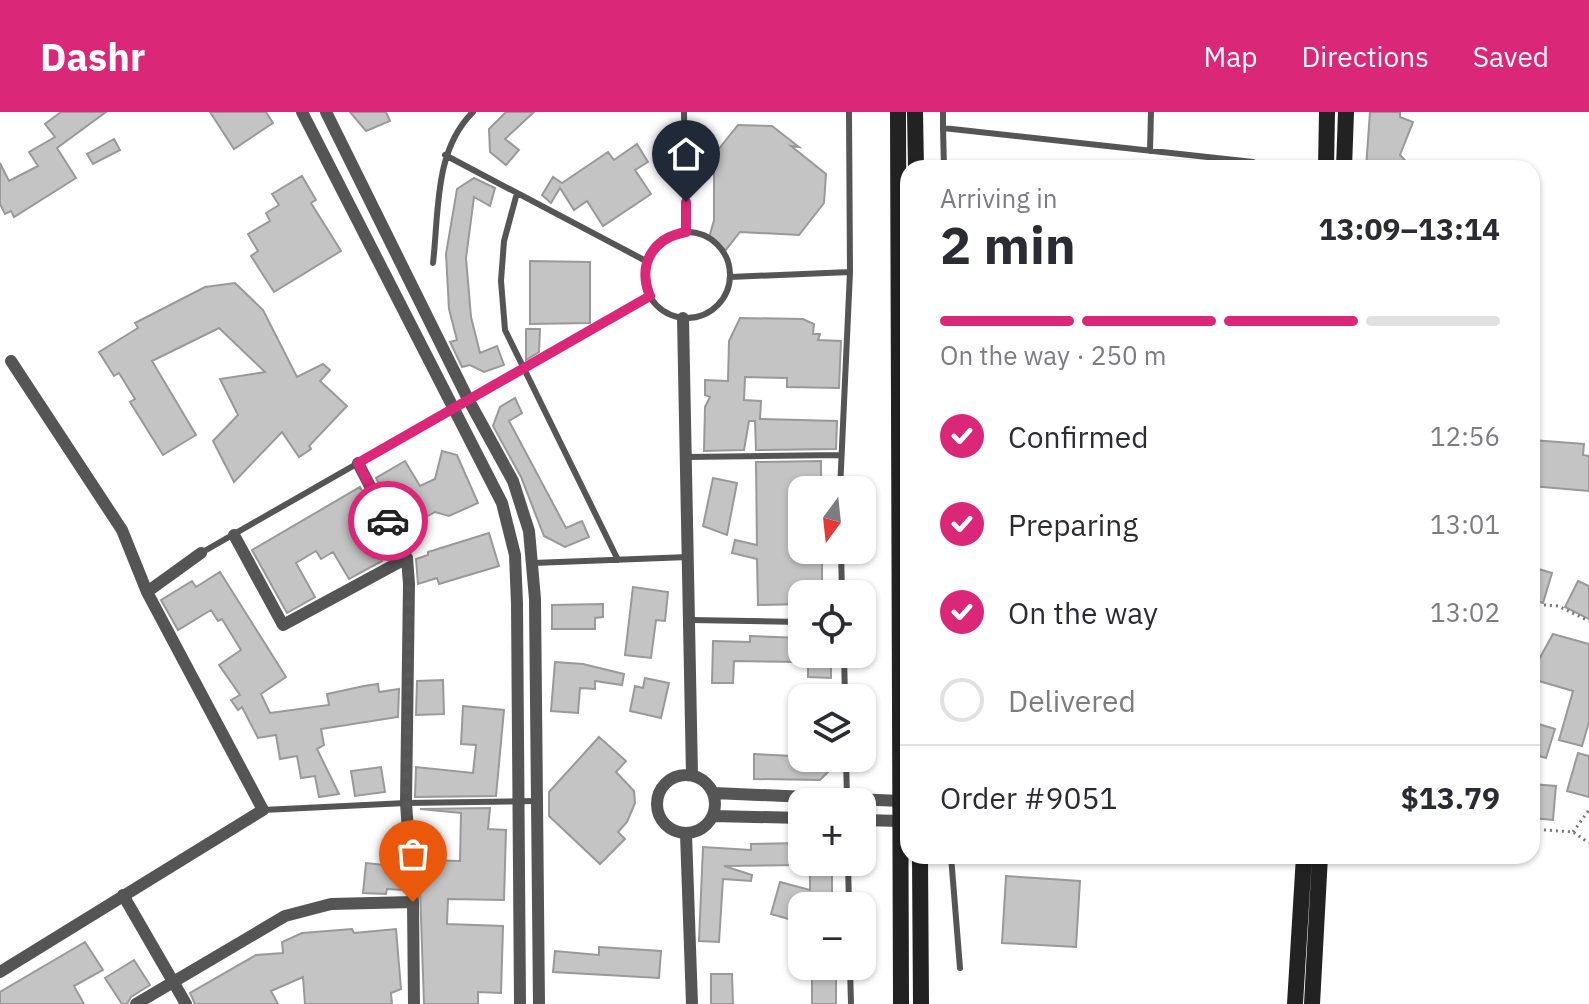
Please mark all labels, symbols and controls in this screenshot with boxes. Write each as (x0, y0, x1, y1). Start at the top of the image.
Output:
text: Dashr (40, 32, 145, 81)
text: Map (1203, 38, 1257, 75)
text: Directions (1301, 38, 1429, 75)
text: Saved (1473, 38, 1549, 75)
pin (652, 120, 720, 202)
icon: home (664, 132, 708, 176)
text: Arriving in (940, 181, 1057, 215)
text: 13:09–13:14 (1319, 209, 1500, 248)
text: 2 min (940, 211, 1076, 278)
text: On the way · 250 m (940, 338, 1166, 372)
icon: check (940, 414, 984, 458)
text: Confirmed (1008, 417, 1149, 456)
text: 12:56 (1430, 419, 1500, 453)
north arrow (788, 476, 876, 564)
map controls (788, 476, 876, 980)
courier (348, 481, 428, 561)
icon: car (366, 499, 410, 543)
icon: check (940, 502, 984, 546)
text: Preparing (1008, 505, 1138, 544)
text: 13:01 (1430, 507, 1500, 541)
button: locate (788, 580, 876, 668)
icon: check (940, 590, 984, 634)
text: On the way (1008, 593, 1158, 632)
text: 13:02 (1430, 595, 1500, 629)
text: Delivered (1008, 681, 1136, 720)
button: layers (788, 684, 876, 772)
text: Order #9051 (940, 778, 1117, 817)
text: $13.79 (1401, 778, 1500, 817)
button: + (788, 788, 876, 876)
pin (379, 820, 447, 902)
icon: bag (391, 832, 435, 876)
button: − (788, 892, 876, 980)

